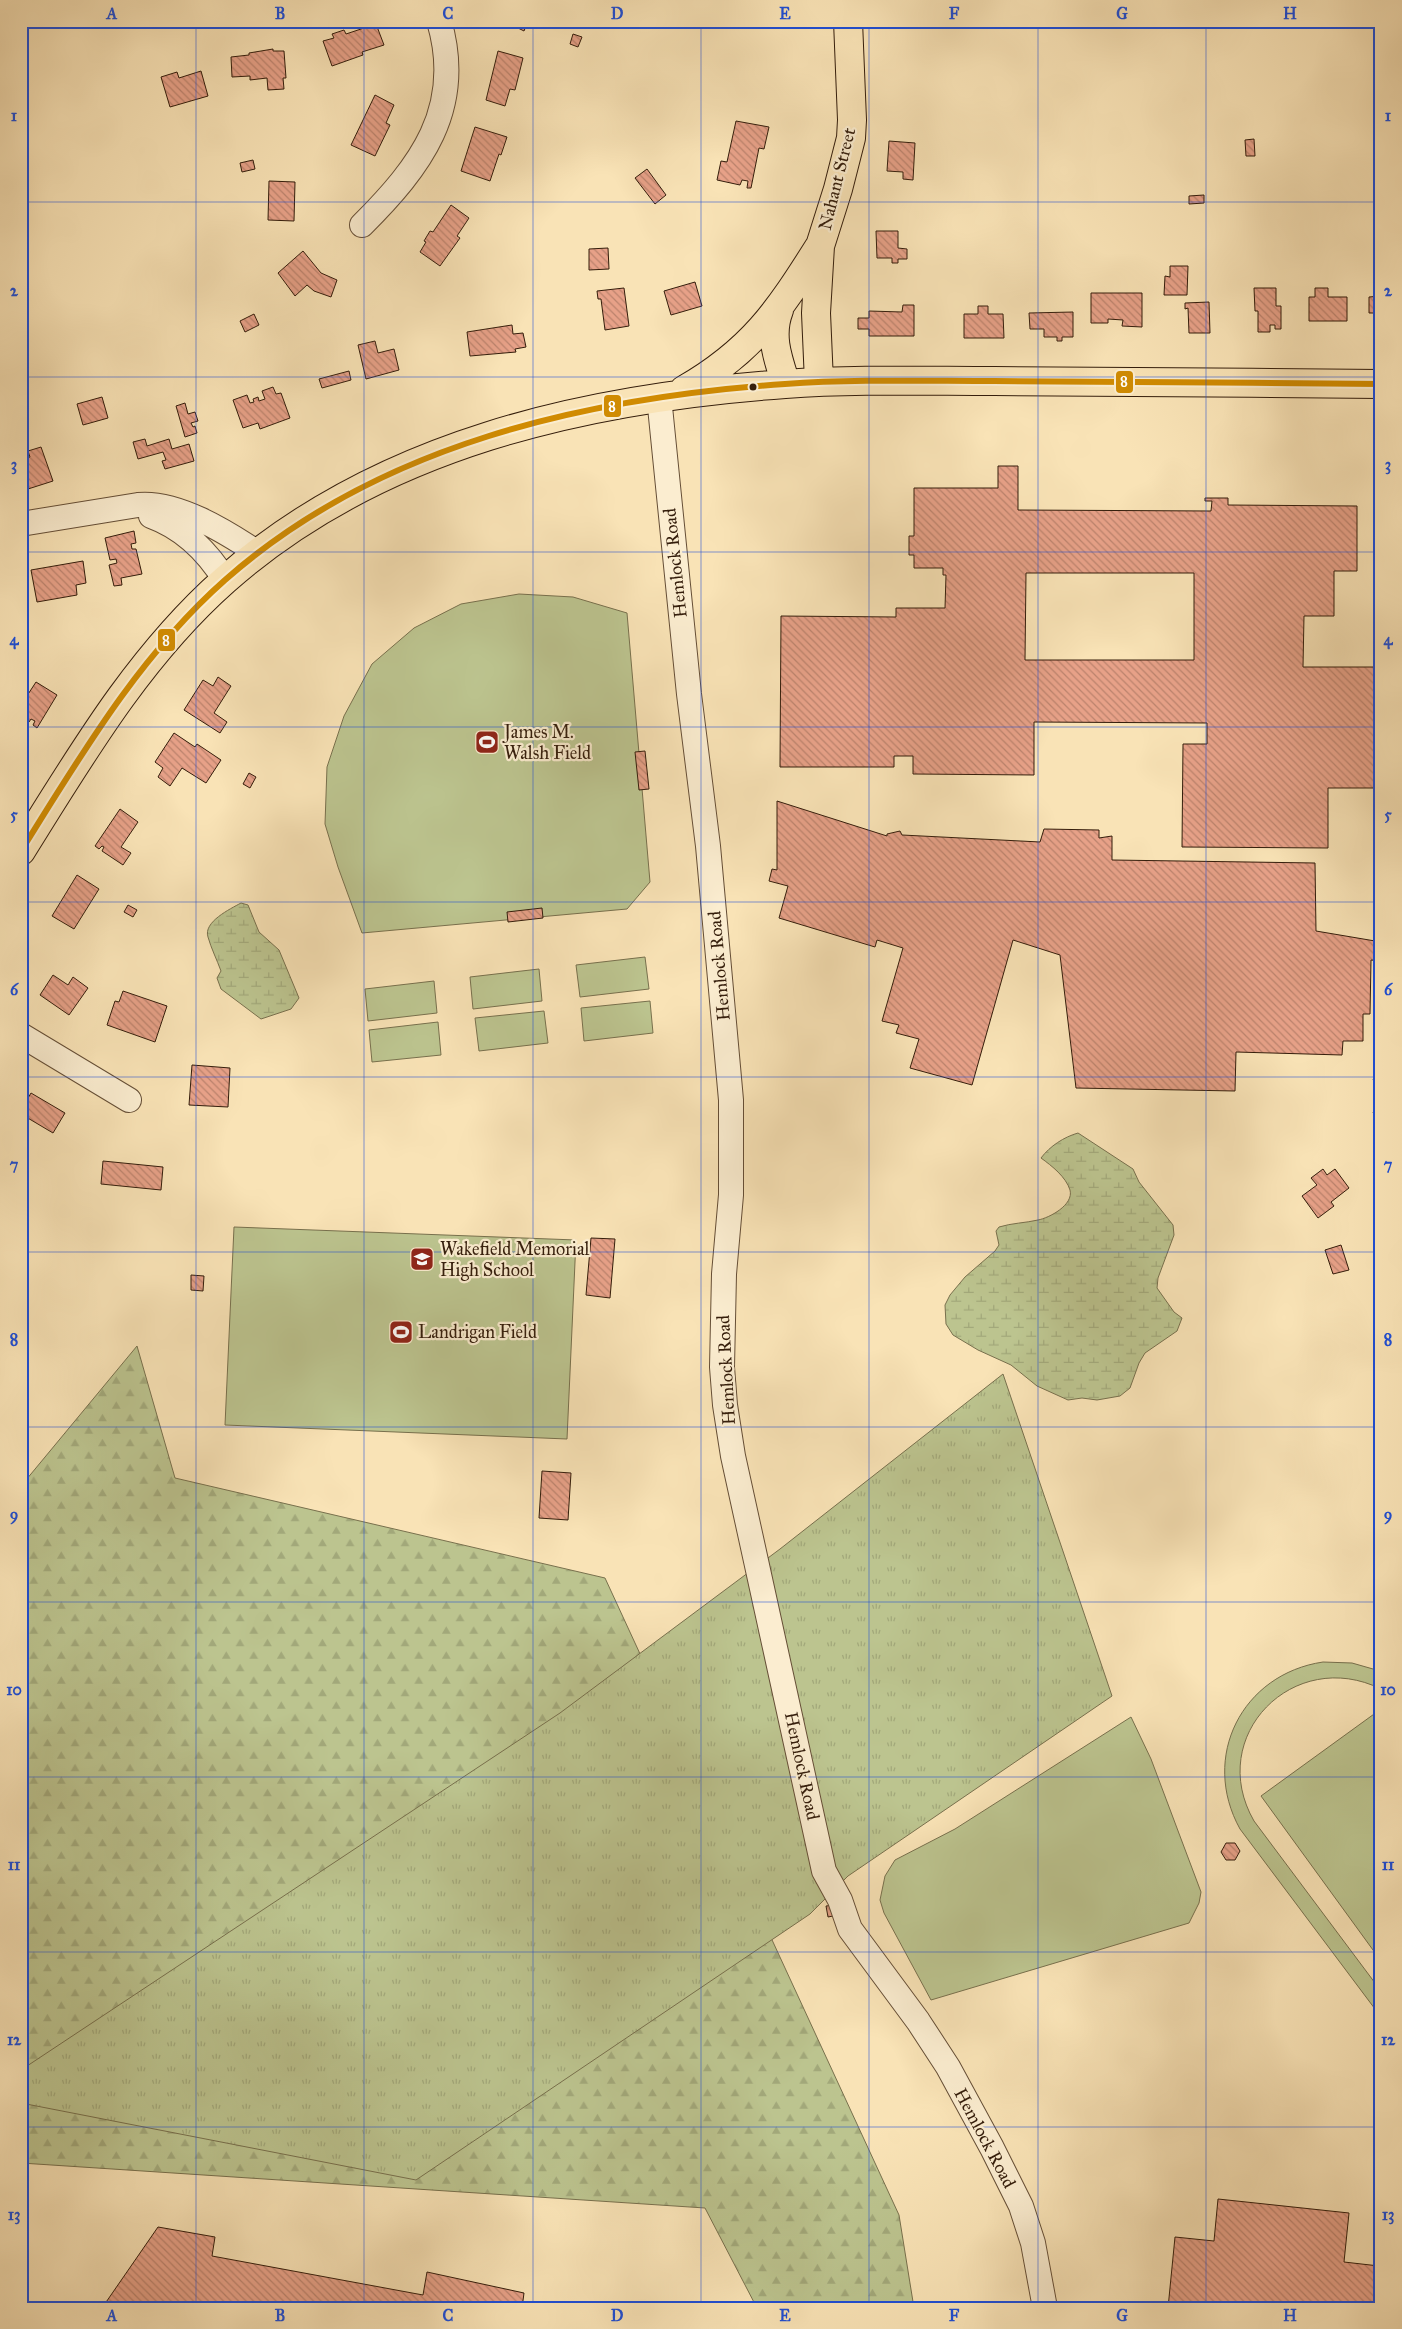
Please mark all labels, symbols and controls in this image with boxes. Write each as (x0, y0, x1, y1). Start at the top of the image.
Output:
text: A (106, 4, 118, 23)
text: B (275, 4, 285, 23)
text: C (443, 4, 454, 23)
text: D (611, 4, 624, 23)
text: E (779, 4, 791, 23)
text: F (949, 4, 960, 23)
text: G (1116, 4, 1128, 23)
text: H (1283, 4, 1297, 23)
text: 1 (11, 106, 18, 125)
text: 1 (1385, 106, 1392, 125)
street label: Nahant Street (814, 125, 860, 232)
text: 2 (10, 281, 19, 300)
text: 2 (1384, 281, 1393, 300)
line badge: 8 (1115, 370, 1134, 394)
text: 8 (1120, 373, 1128, 390)
unlabelled marker (748, 382, 758, 392)
line badge: 8 (603, 394, 622, 418)
text: 8 (608, 398, 616, 415)
text: 3 (11, 455, 17, 475)
text: 3 (1385, 455, 1391, 475)
street label: Hemlock Road (658, 507, 692, 619)
line badge: 8 (157, 628, 176, 652)
text: 4 (10, 630, 20, 650)
text: 4 (1384, 630, 1394, 650)
text: 8 (162, 632, 170, 649)
place label: James M. Walsh Field (502, 721, 591, 764)
sports icon: James M. Walsh Field (474, 729, 500, 755)
text: 5 (10, 805, 18, 824)
text: 5 (1384, 805, 1392, 824)
street label: Hemlock Road (703, 910, 735, 1022)
text: 6 (10, 980, 19, 999)
text: 6 (1384, 980, 1393, 999)
text: 7 (10, 1155, 19, 1174)
text: 7 (1384, 1155, 1393, 1174)
place label: Wakefield Memorial High School (440, 1238, 590, 1282)
school or university icon: Wakefield Memorial High School (409, 1246, 435, 1272)
street label: Hemlock Road (712, 1314, 740, 1426)
sports icon: Landrigan Field (388, 1319, 414, 1345)
place label: Landrigan Field (418, 1321, 537, 1344)
text: 8 (10, 1330, 18, 1349)
text: 8 (1384, 1330, 1392, 1349)
text: 9 (10, 1505, 18, 1525)
text: 9 (1384, 1505, 1392, 1525)
text: 10 (6, 1680, 22, 1699)
text: 10 (1380, 1680, 1396, 1699)
street label: Hemlock Road (780, 1710, 824, 1822)
text: 11 (8, 1855, 21, 1874)
text: 11 (1382, 1855, 1395, 1874)
text: 12 (7, 2030, 22, 2049)
text: 12 (1381, 2030, 1396, 2049)
street label: Hemlock Road (949, 2084, 1021, 2192)
text: 13 (8, 2205, 20, 2225)
text: 13 (1382, 2205, 1394, 2225)
text: A (106, 2306, 118, 2325)
text: B (275, 2306, 285, 2325)
text: C (443, 2306, 454, 2325)
text: D (611, 2306, 624, 2325)
text: E (779, 2306, 791, 2325)
text: F (949, 2306, 960, 2325)
text: G (1116, 2306, 1128, 2325)
text: H (1283, 2306, 1297, 2325)

